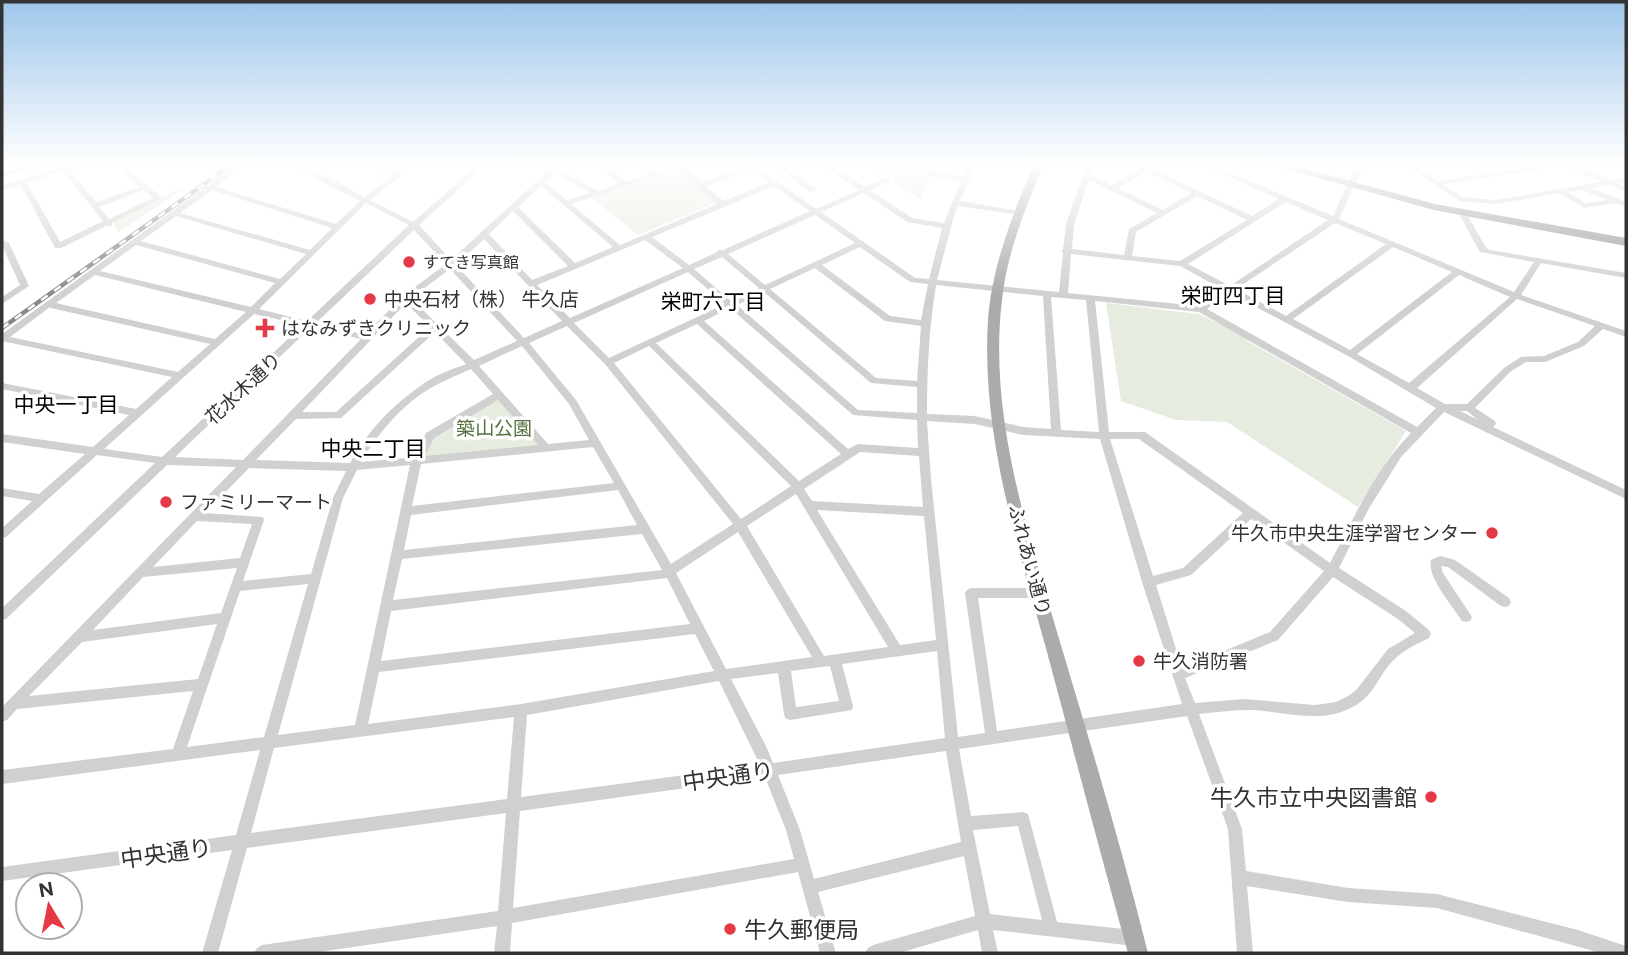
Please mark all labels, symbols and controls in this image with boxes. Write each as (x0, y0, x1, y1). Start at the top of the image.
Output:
place label: すてき写真館 (423, 253, 519, 272)
marker: すてき写真館 (401, 254, 417, 270)
district label: 栄町四丁目 (1181, 283, 1286, 308)
place label: 中央石材（株） 牛久店 (384, 288, 579, 310)
district label: 栄町六丁目 (661, 289, 766, 314)
marker: 中央石材（株） 牛久店 (362, 291, 378, 307)
place label: はなみずきクリニック (281, 317, 471, 339)
marker: はなみずきクリニック (255, 318, 275, 338)
street label: 花水木通り (201, 348, 285, 428)
district label: 中央一丁目 (14, 392, 119, 417)
park label: 築山公園 (456, 417, 532, 439)
district label: 中央二丁目 (321, 436, 426, 461)
place label: ファミリーマート (180, 491, 332, 513)
marker: ファミリーマート (158, 494, 174, 510)
street label: ふれあい通り (1005, 502, 1055, 618)
place label: 牛久市中央生涯学習センター (1231, 522, 1478, 544)
marker: 牛久市中央生涯学習センター (1484, 525, 1500, 541)
place label: 牛久消防署 (1153, 650, 1248, 672)
marker: 牛久消防署 (1131, 653, 1147, 669)
street label: 中央通り (681, 756, 775, 796)
place label: 牛久市立中央図書館 (1210, 784, 1417, 811)
marker: 牛久市立中央図書館 (1423, 789, 1439, 805)
street label: 中央通り (119, 833, 213, 873)
north arrow (14, 871, 84, 941)
text: N (37, 877, 55, 901)
place label: 牛久郵便局 (744, 916, 859, 943)
marker: 牛久郵便局 (722, 921, 738, 937)

